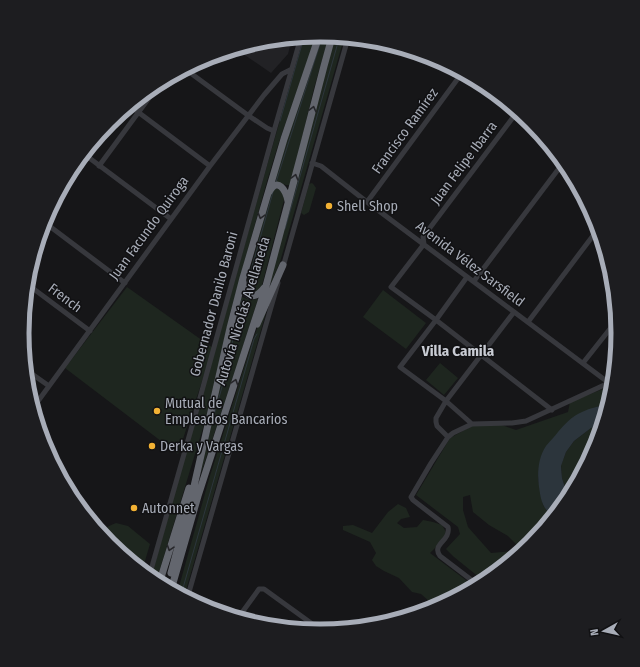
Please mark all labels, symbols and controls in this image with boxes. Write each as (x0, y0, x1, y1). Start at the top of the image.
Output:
street label: Francisco Ramírez (368, 84, 442, 177)
one-way arrow (308, 106, 316, 113)
street label: Juan Felipe Ibarra (427, 118, 501, 208)
street label: Juan Facundo Quiroga (106, 173, 192, 283)
one-way arrow (291, 174, 299, 180)
place label: Shell Shop (337, 198, 398, 215)
marker: Shell Shop (324, 201, 334, 211)
one-way arrow (257, 212, 266, 219)
street label: Avenida Vélez Sarsfield (412, 218, 528, 310)
street label: Gobernador Danilo Baroni (186, 230, 242, 378)
street label: Autovía Nicolás Avellaneda (212, 235, 274, 387)
street label: French (45, 280, 85, 316)
district label: Villa Camila (421, 342, 495, 360)
one-way arrow (230, 379, 239, 386)
place label: Mutual de Empleados Bancarios (165, 395, 287, 428)
marker: Mutual de Empleados Bancarios (152, 406, 162, 416)
place label: Derka y Vargas (160, 438, 243, 455)
marker: Derka y Vargas (147, 441, 157, 451)
place label: Autonnet (142, 500, 195, 517)
marker: Autonnet (129, 503, 139, 513)
one-way arrow (166, 544, 175, 551)
north arrow (584, 611, 624, 651)
text: N (588, 628, 601, 636)

